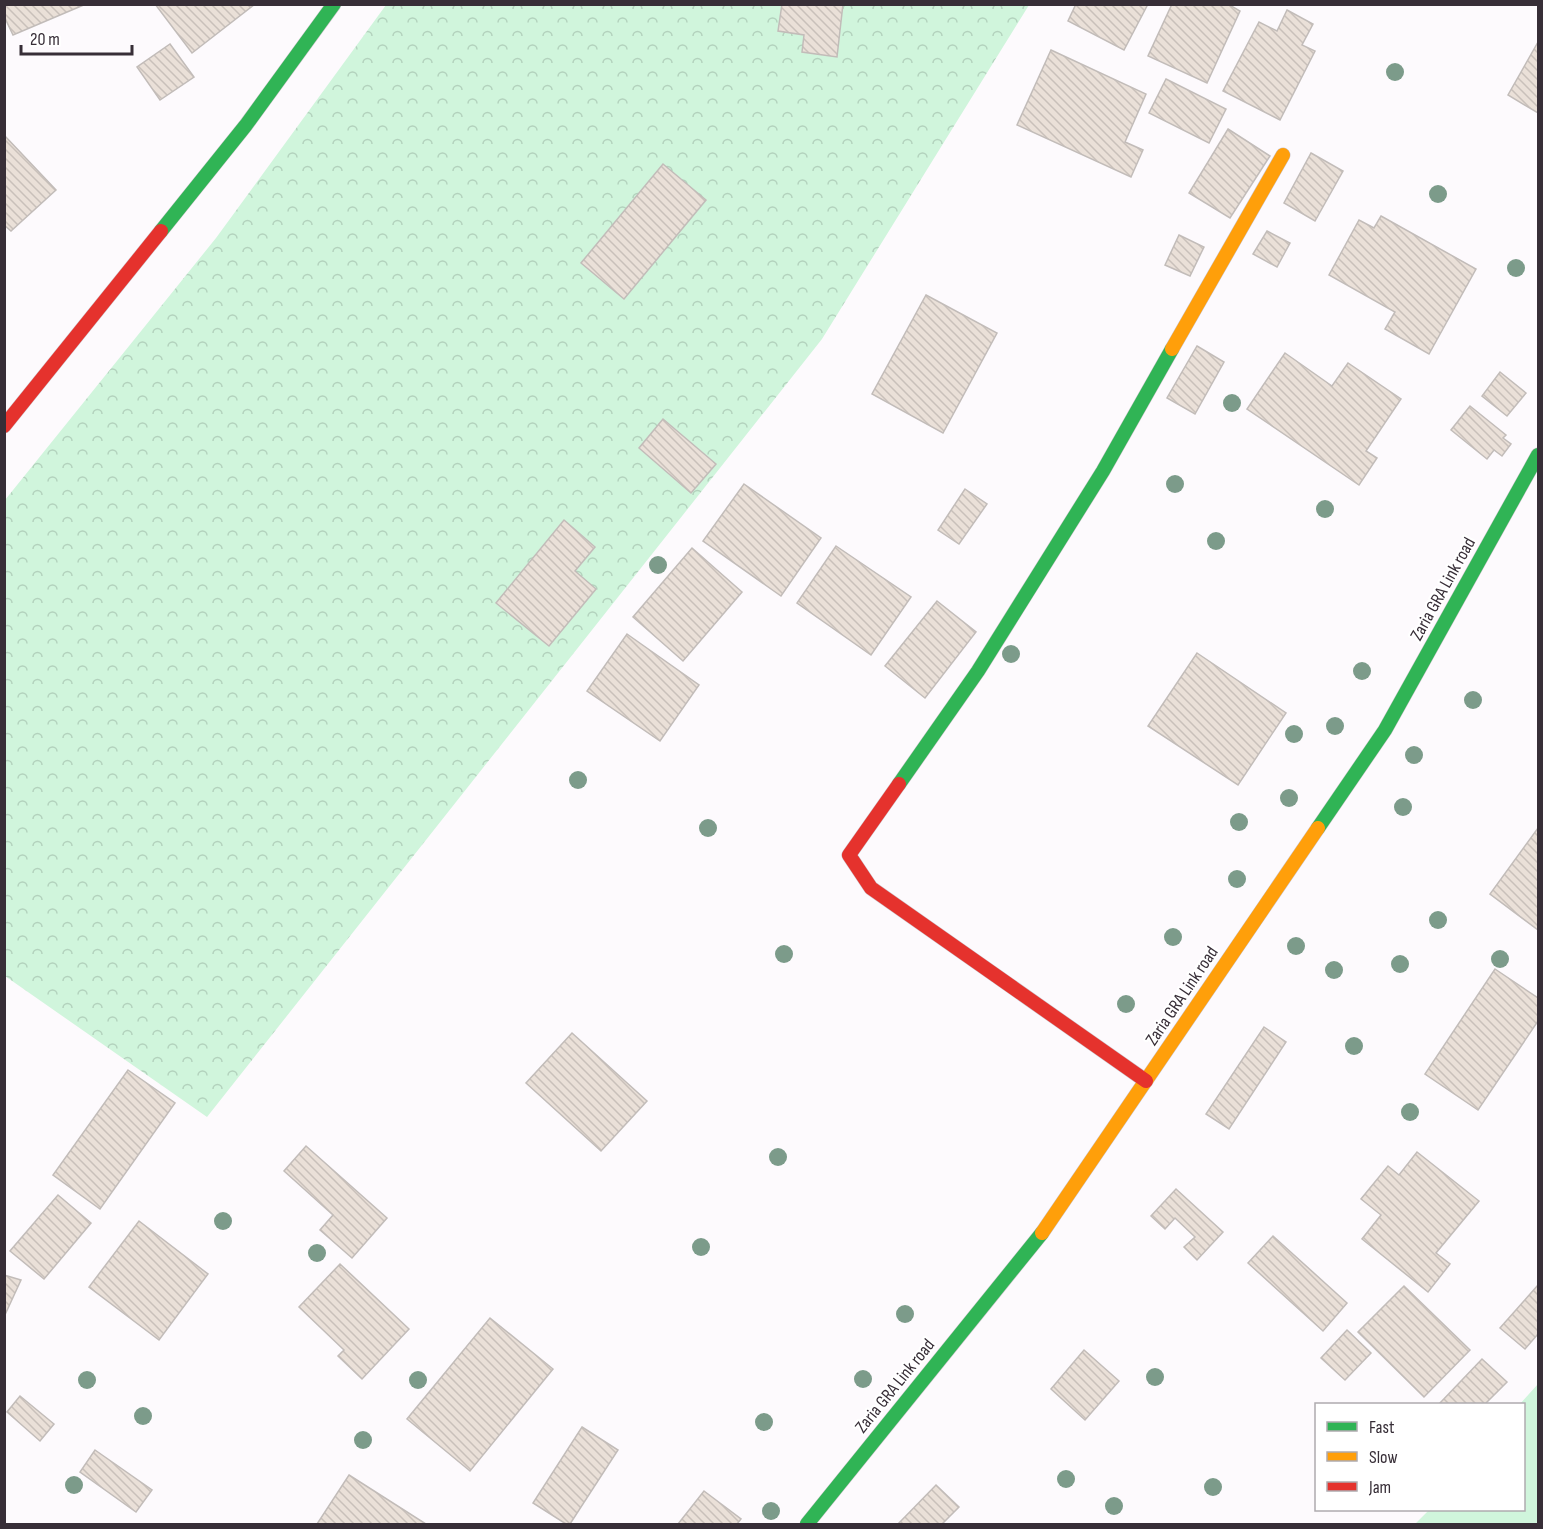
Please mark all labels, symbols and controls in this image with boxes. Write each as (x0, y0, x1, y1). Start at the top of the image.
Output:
scale bar (21, 18, 132, 56)
text: 20 m (30, 29, 60, 50)
street label: Zaria GRA Link road (1406, 534, 1480, 644)
street label: Zaria GRA Link road (1141, 943, 1223, 1049)
street label: Zaria GRA Link road (851, 1335, 939, 1437)
legend (1315, 1403, 1525, 1511)
text: Fast (1369, 1417, 1395, 1438)
text: Slow (1369, 1447, 1398, 1468)
text: Jam (1368, 1477, 1391, 1498)

